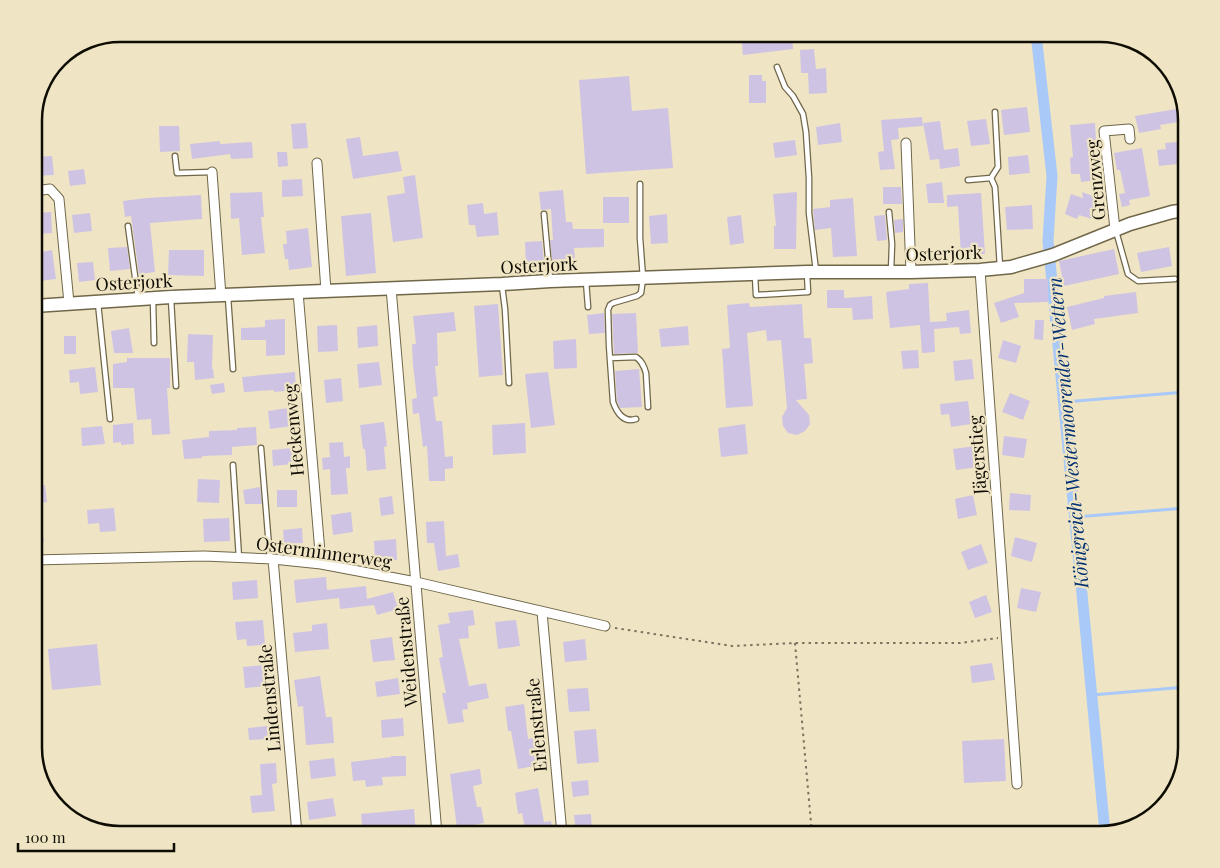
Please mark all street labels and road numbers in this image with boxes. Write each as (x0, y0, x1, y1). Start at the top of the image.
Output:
street label: Grenzweg (1079, 138, 1110, 221)
street label: Osterjork (905, 240, 983, 266)
street label: Osterjork (500, 251, 578, 279)
street label: Osterjork (95, 268, 173, 296)
street label: Heckenweg (277, 382, 309, 477)
street label: Jägerstieg (962, 414, 992, 496)
street label: Osterminnerweg (254, 531, 394, 573)
street label: Weidenstraße (389, 596, 423, 709)
street label: Lindenstraße (252, 643, 286, 753)
street label: Erlenstraße (520, 677, 552, 773)

